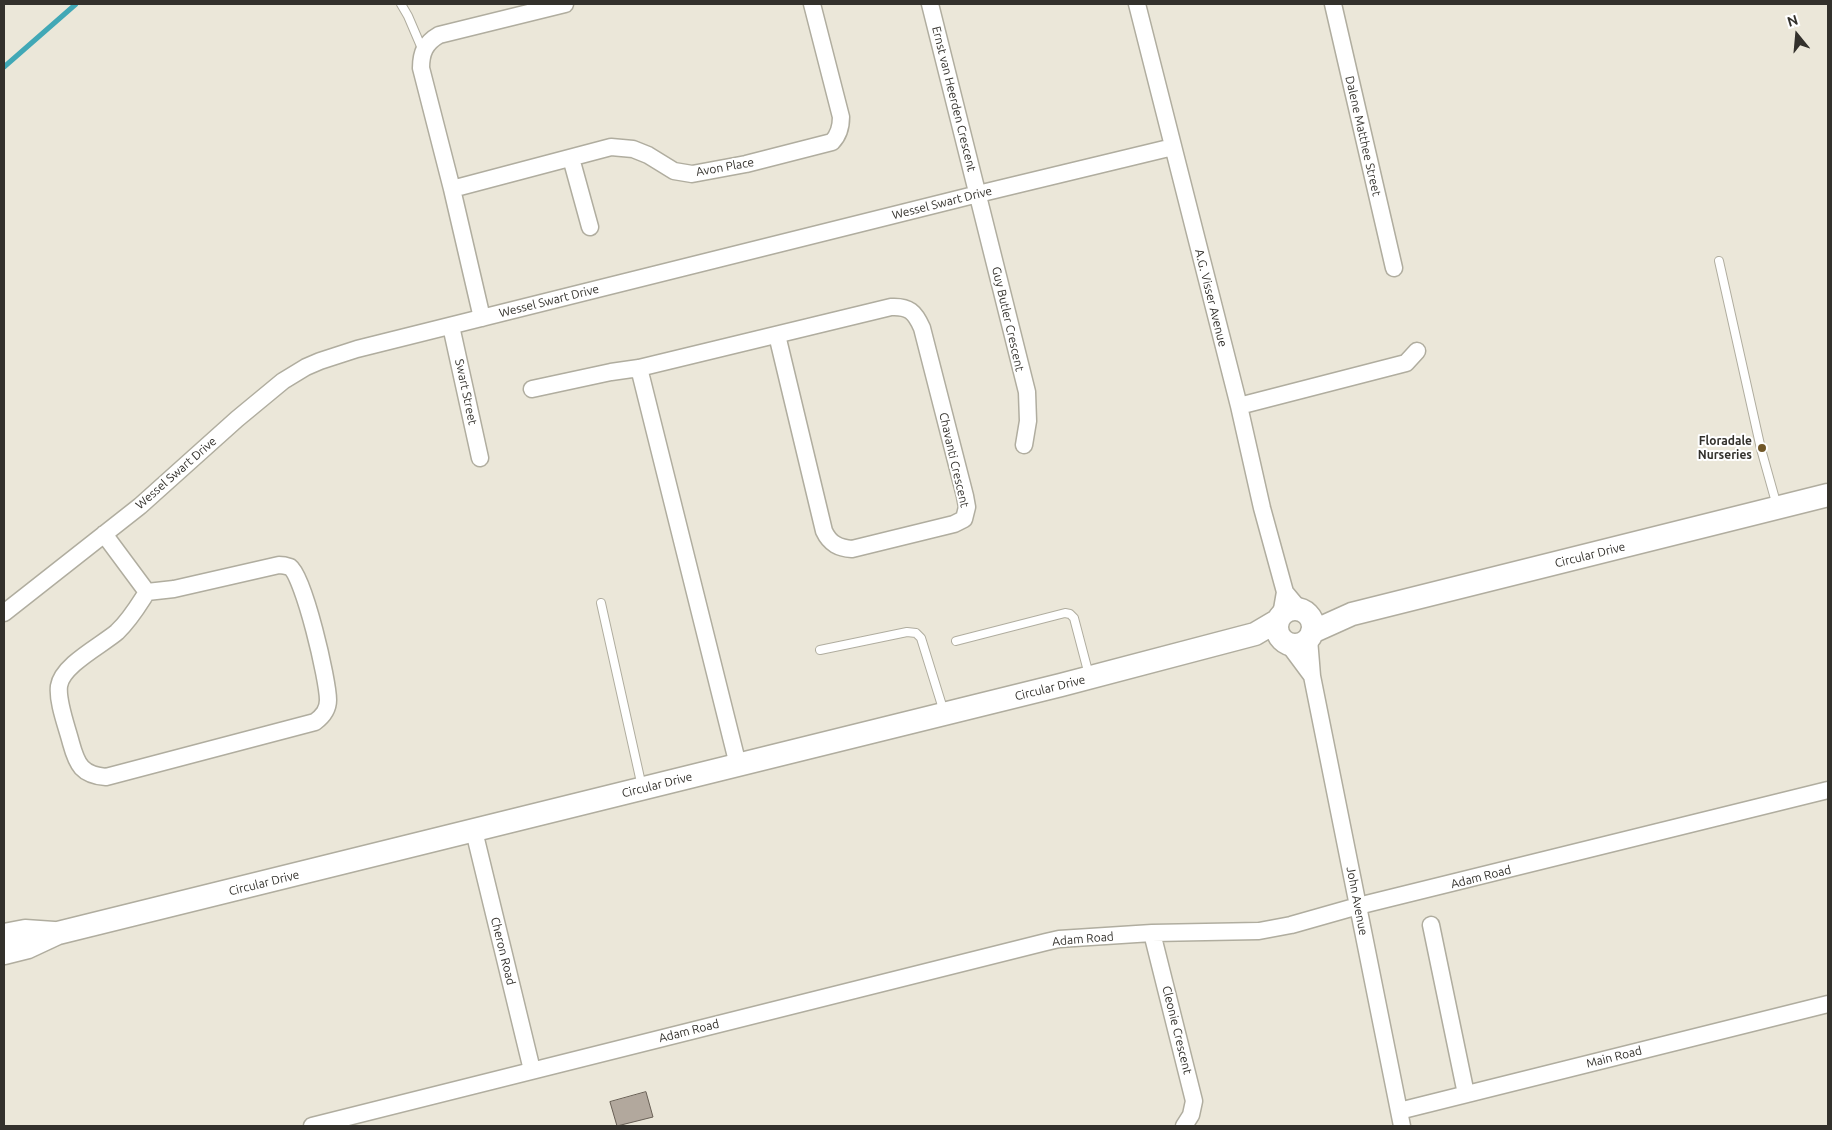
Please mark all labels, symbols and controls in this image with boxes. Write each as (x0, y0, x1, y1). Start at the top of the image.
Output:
north arrow (1772, 10, 1822, 60)
text: N (1785, 11, 1800, 30)
street label: Ernst van Heerden Crescent (929, 25, 979, 173)
street label: Dalene Matthee Street (1342, 74, 1384, 198)
street label: Avon Place (695, 155, 755, 179)
street label: Wessel Swart Drive (890, 184, 994, 222)
street label: A.G. Visser Avenue (1192, 248, 1230, 348)
street label: Guy Butler Crescent (989, 265, 1027, 373)
street label: Wessel Swart Drive (497, 282, 601, 320)
street label: Swart Street (452, 358, 480, 426)
street label: Chavanti Crescent (936, 411, 972, 509)
street label: Wessel Swart Drive (133, 434, 219, 512)
place label: Floradale Nurseries (1698, 434, 1752, 462)
marker: Floradale Nurseries (1756, 442, 1768, 454)
street label: Circular Drive (1553, 539, 1627, 571)
street label: Circular Drive (1013, 672, 1087, 704)
street label: Circular Drive (620, 769, 694, 801)
street label: Adam Road (1449, 863, 1513, 891)
street label: John Avenue (1343, 865, 1371, 937)
street label: Circular Drive (227, 867, 301, 899)
street label: Cheron Road (488, 915, 518, 987)
street label: Adam Road (1052, 929, 1114, 949)
street label: Cleonie Crescent (1159, 984, 1195, 1076)
street label: Adam Road (657, 1017, 721, 1045)
street label: Main Road (1585, 1043, 1643, 1071)

